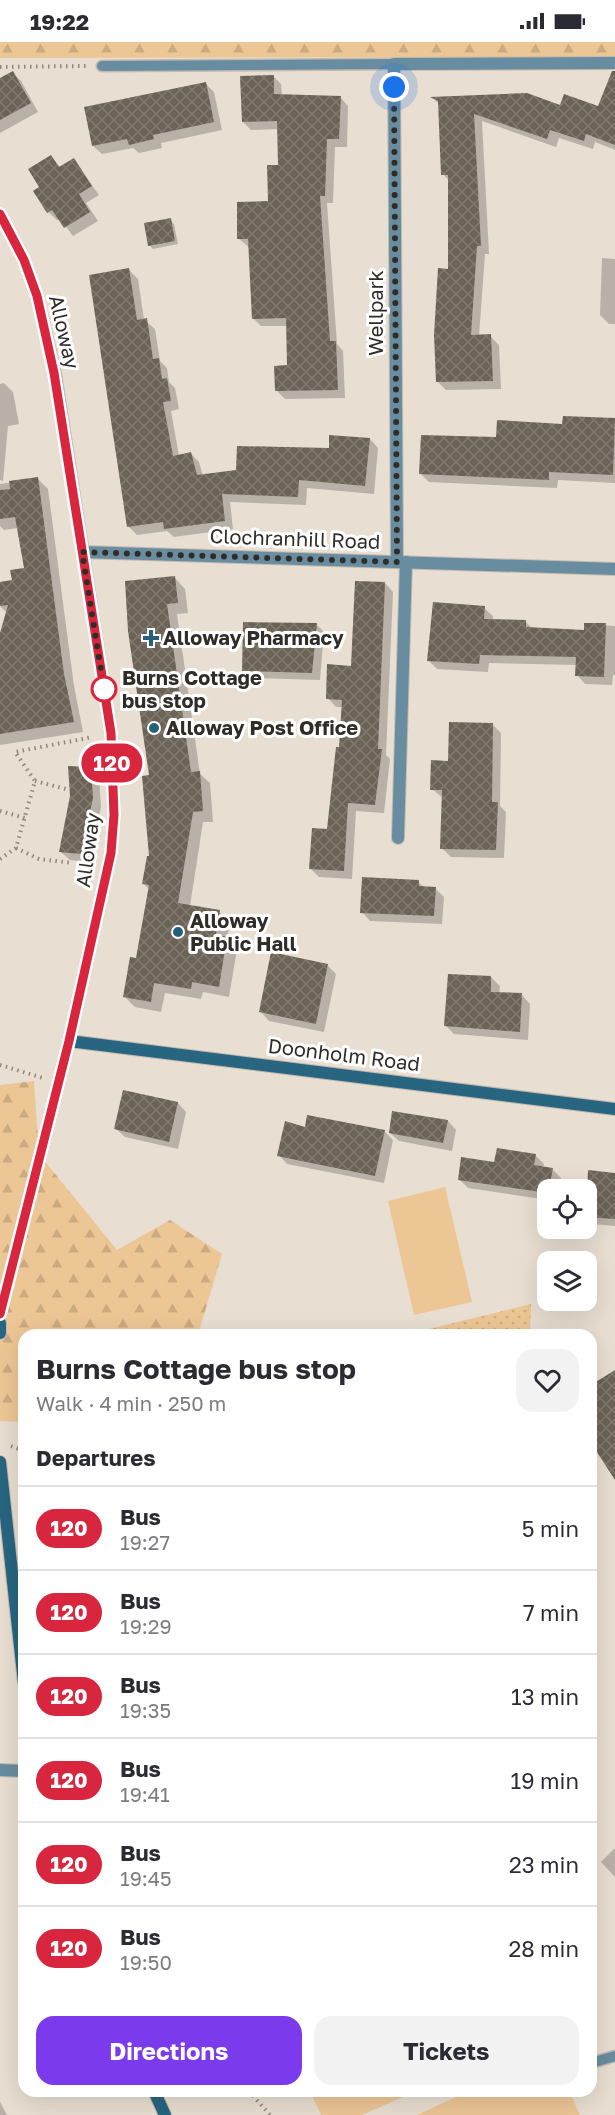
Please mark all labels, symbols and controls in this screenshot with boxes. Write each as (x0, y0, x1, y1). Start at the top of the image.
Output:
text: 19:22 (30, 8, 89, 35)
your location (379, 72, 409, 102)
street label: Wellpark (363, 270, 387, 356)
street label: Alloway (45, 292, 85, 371)
street label: Clochranhill Road (209, 523, 381, 553)
place label: Alloway Pharmacy (163, 625, 344, 649)
marker: Alloway Pharmacy (144, 631, 158, 645)
place label: Burns Cottage bus stop (122, 665, 262, 712)
marker: Burns Cottage bus stop (91, 676, 117, 702)
place label: Alloway Post Office (166, 715, 358, 739)
marker: Alloway Post Office (147, 721, 161, 735)
line badge: 120 (78, 744, 146, 782)
text: 120 (93, 750, 131, 776)
street label: Alloway (70, 811, 104, 889)
place label: Alloway Public Hall (190, 908, 297, 955)
marker: Alloway Public Hall (171, 925, 185, 939)
street label: Doonholm Road (267, 1033, 421, 1075)
map controls (537, 1179, 597, 1311)
button: locate (537, 1179, 597, 1239)
button: layers (537, 1251, 597, 1311)
button: heart (516, 1349, 579, 1412)
text: Burns Cottage bus stop (36, 1352, 356, 1385)
text: Walk · 4 min · 250 m (36, 1391, 226, 1415)
text: Departures (36, 1444, 155, 1471)
text: Bus (120, 1503, 161, 1530)
text: 120 (50, 1515, 88, 1541)
text: 5 min (522, 1515, 579, 1542)
text: 19:27 (120, 1530, 170, 1554)
text: Bus (120, 1587, 161, 1614)
text: 120 (50, 1599, 88, 1625)
text: 7 min (523, 1599, 579, 1626)
text: 19:29 (120, 1614, 172, 1638)
text: Bus (120, 1671, 161, 1698)
text: 120 (50, 1683, 88, 1709)
text: 13 min (511, 1683, 579, 1710)
text: 19:35 (120, 1698, 171, 1722)
text: Bus (120, 1755, 161, 1782)
text: 120 (50, 1767, 88, 1793)
text: 19 min (511, 1767, 579, 1794)
text: 19:41 (120, 1782, 170, 1806)
text: Bus (120, 1839, 161, 1866)
text: 120 (50, 1851, 88, 1877)
text: 23 min (509, 1851, 579, 1878)
text: 19:45 (120, 1866, 172, 1890)
text: Bus (120, 1923, 161, 1950)
text: 120 (50, 1935, 88, 1961)
text: 28 min (508, 1935, 579, 1962)
text: 19:50 (120, 1950, 172, 1974)
button: Directions (36, 2016, 302, 2085)
button: Tickets (314, 2016, 579, 2085)

